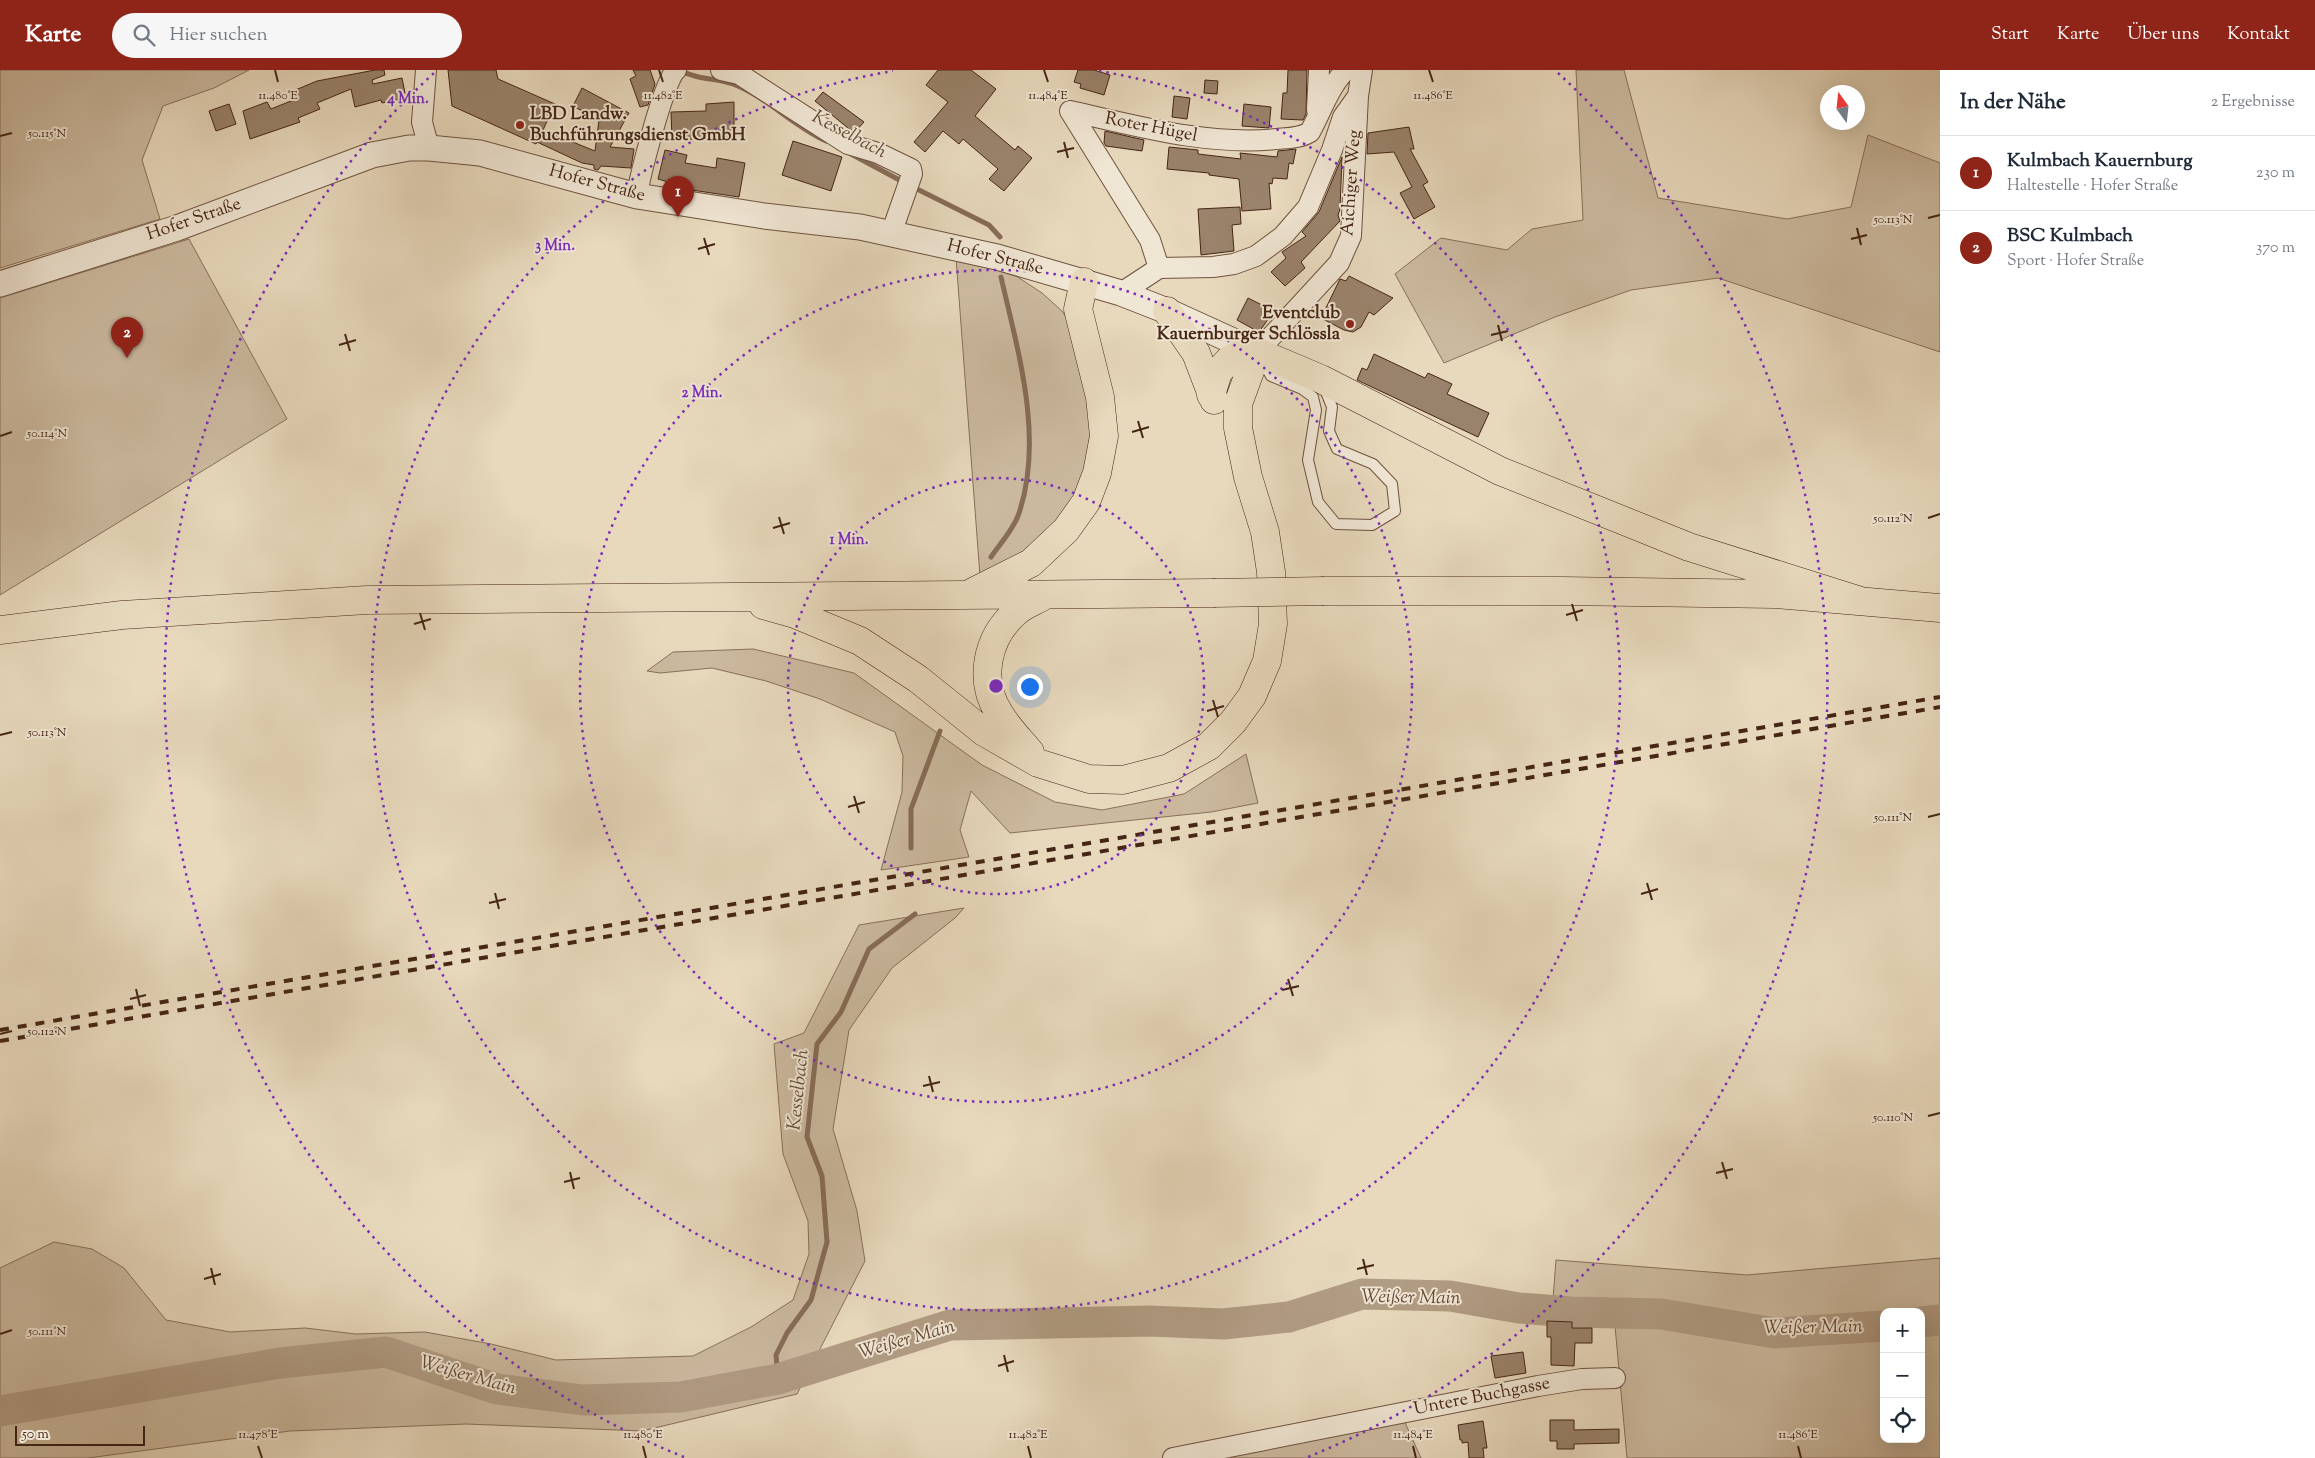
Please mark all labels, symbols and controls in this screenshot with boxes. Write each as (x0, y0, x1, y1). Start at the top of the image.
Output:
search box (112, 13, 462, 58)
text: Karte (25, 18, 82, 52)
icon: search (130, 21, 158, 49)
text: Hier suchen (170, 22, 268, 49)
text: Start (1991, 22, 2029, 48)
text: Karte (2057, 22, 2099, 48)
text: Über uns (2127, 22, 2199, 48)
text: Kontakt (2227, 22, 2290, 48)
north arrow (1820, 85, 1865, 130)
text: 11.480°E (258, 87, 299, 105)
text: 11.482°E (644, 87, 683, 105)
text: 11.484°E (1028, 87, 1068, 105)
text: 11.486°E (1413, 87, 1454, 105)
text: In der Nähe (1960, 88, 2066, 118)
text: 4 Min. (386, 89, 429, 110)
text: 2 Ergebnisse (2211, 91, 2295, 114)
place label: LBD Landw. Buchführungsdienst GmbH (530, 102, 746, 149)
water label: Kesselbach (807, 104, 892, 166)
street label: Roter Hügel (1102, 106, 1200, 150)
marker: LBD Landw. Buchführungsdienst GmbH (514, 119, 526, 131)
text: 50.115°N (27, 125, 66, 143)
street label: Aichiger Weg (1335, 129, 1369, 237)
text: Kulmbach Kauernburg (2007, 148, 2192, 175)
street label: Hofer Straße (546, 159, 648, 209)
text: 1 (1973, 162, 1979, 185)
text: 230 m (2256, 162, 2295, 185)
text: Haltestelle · Hofer Straße (2007, 175, 2178, 198)
pin: 1 (662, 176, 694, 217)
street label: Hofer Straße (143, 192, 245, 248)
text: 50.113°N (1873, 211, 1913, 229)
text: BSC Kulmbach (2007, 223, 2133, 250)
street label: Hofer Straße (944, 233, 1046, 283)
text: 3 Min. (535, 236, 575, 257)
text: 2 (1972, 237, 1980, 260)
text: 370 m (2256, 237, 2295, 260)
text: Sport · Hofer Straße (2007, 250, 2144, 273)
place label: Eventclub Kauernburger Schlössla (1157, 301, 1341, 348)
pin: 2 (111, 317, 143, 358)
marker: Eventclub Kauernburger Schlössla (1344, 318, 1356, 330)
text: 2 Min. (682, 383, 723, 404)
text: 50.114°N (26, 425, 67, 443)
text: 50.112°N (1872, 510, 1913, 528)
text: 1 Min. (830, 530, 869, 551)
your location (1017, 674, 1043, 700)
centre of rings (987, 677, 1005, 695)
text: 50.113°N (27, 724, 67, 742)
text: 50.111°N (1873, 809, 1912, 827)
text: 50.112°N (26, 1023, 67, 1041)
water label: Kesselbach (781, 1047, 817, 1132)
text: 50.110°N (1872, 1109, 1913, 1127)
water label: Weißer Main (1361, 1284, 1461, 1312)
map controls (1880, 1308, 1925, 1443)
button: + (1880, 1308, 1925, 1353)
water label: Weißer Main (856, 1313, 958, 1367)
water label: Weißer Main (1763, 1314, 1863, 1342)
text: 50.111°N (27, 1323, 66, 1341)
water label: Weißer Main (417, 1349, 519, 1403)
button: − (1880, 1353, 1925, 1398)
street label: Untere Buchgasse (1412, 1371, 1552, 1423)
button: locate (1880, 1398, 1925, 1443)
scale bar (15, 1423, 145, 1446)
text: 50 m (22, 1425, 49, 1445)
text: 11.478°E (238, 1426, 279, 1444)
text: 11.480°E (623, 1426, 664, 1444)
text: 11.482°E (1009, 1426, 1048, 1444)
text: 11.484°E (1393, 1426, 1433, 1444)
text: 11.486°E (1778, 1426, 1819, 1444)

